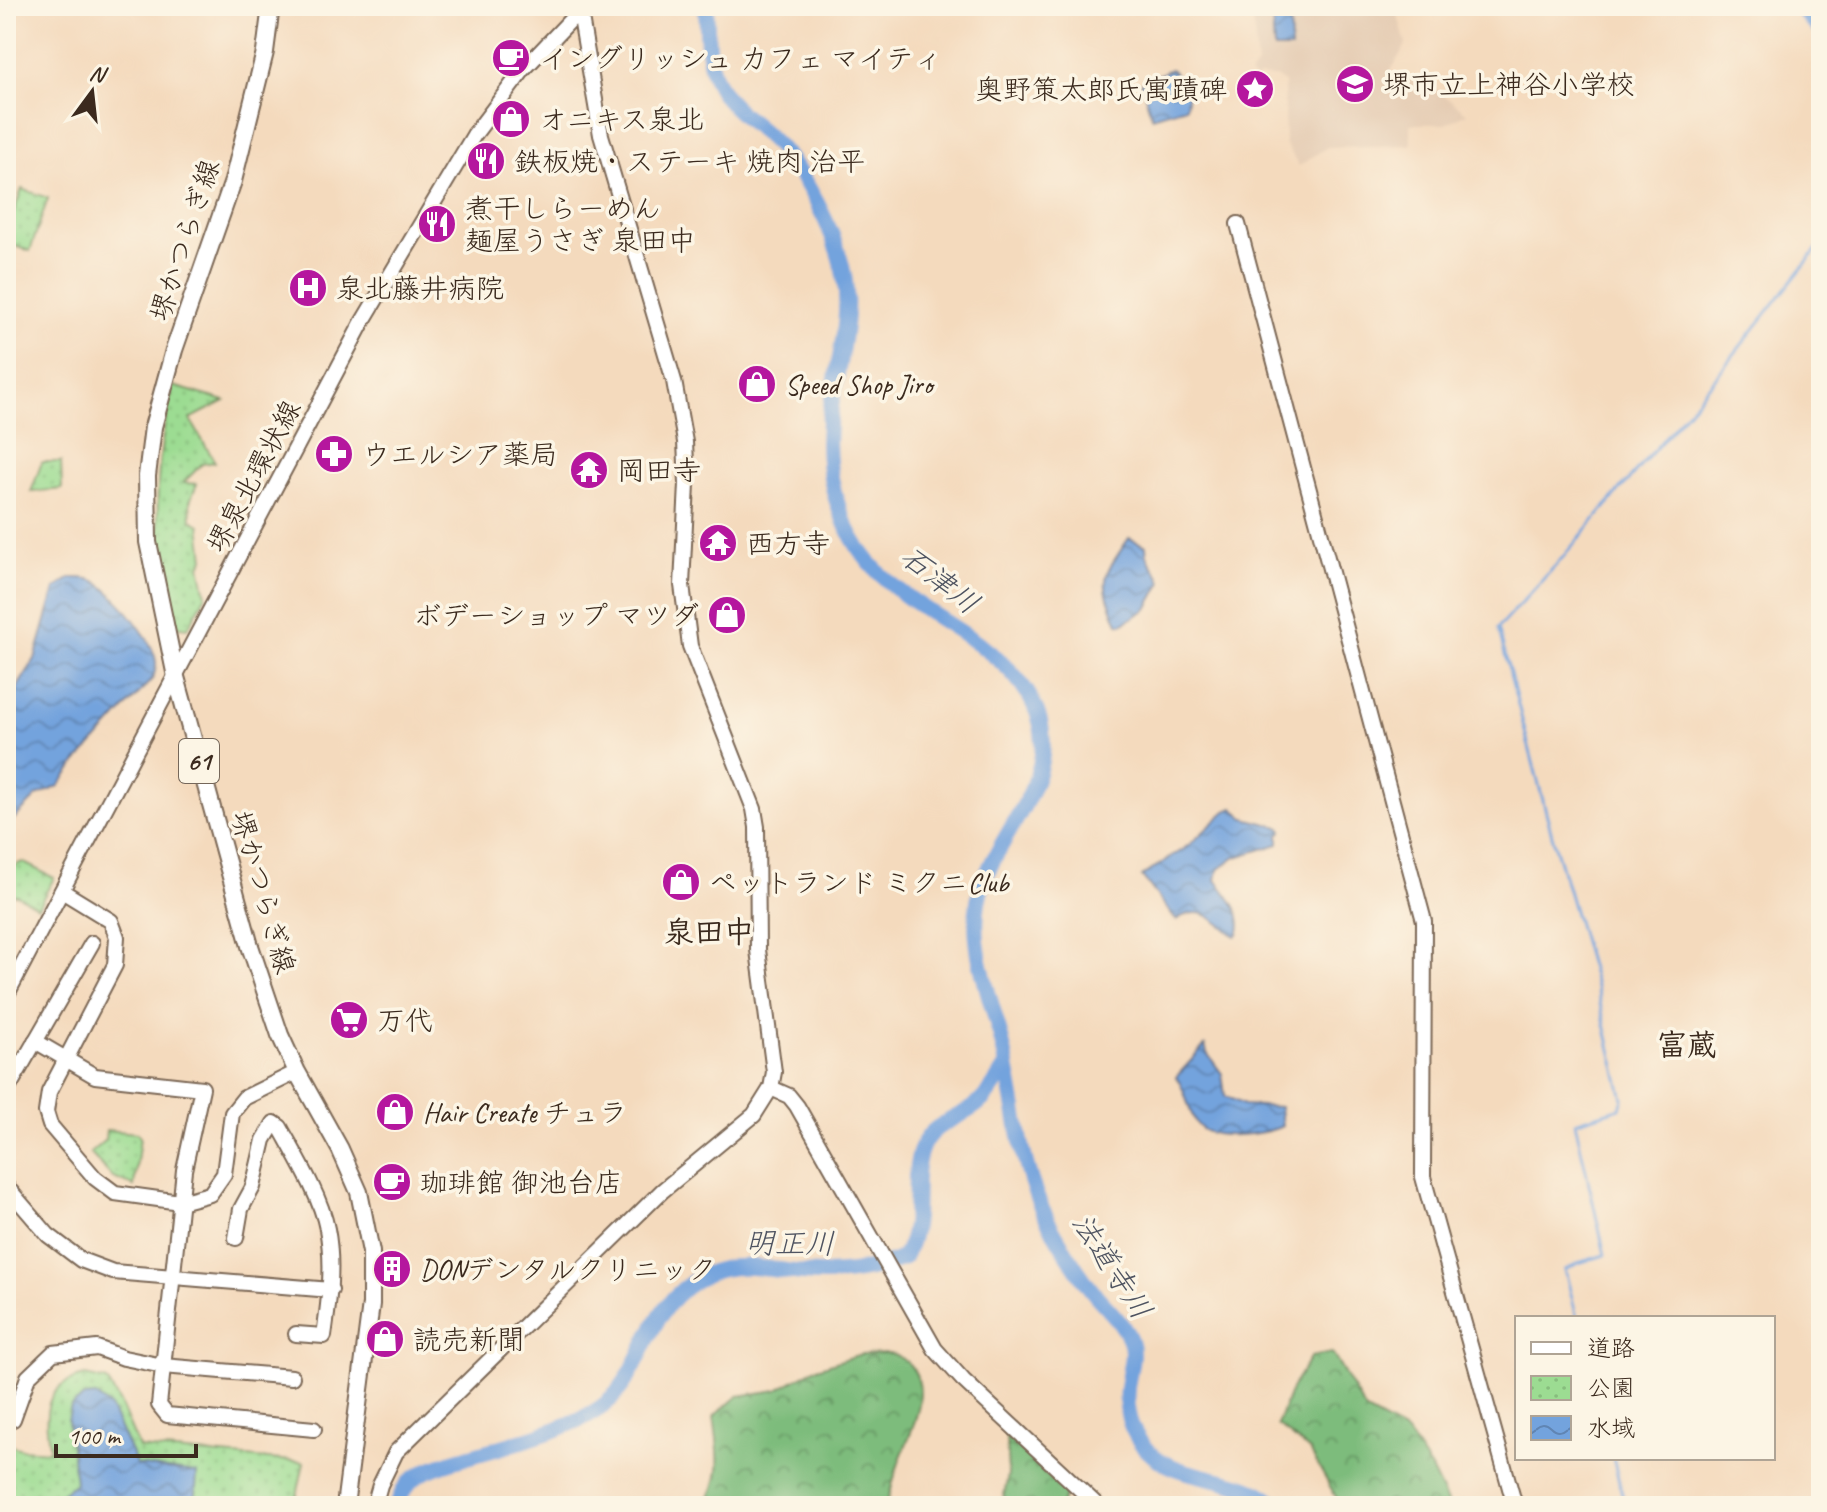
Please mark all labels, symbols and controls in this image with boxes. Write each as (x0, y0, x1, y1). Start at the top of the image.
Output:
cafe icon: イングリッシュ カフェ マイティ (490, 37, 532, 79)
place label: イングリッシュ カフェ マイティ (539, 41, 942, 76)
north arrow (52, 52, 132, 132)
text: N (87, 58, 110, 90)
school or university icon: 堺市立上神谷小学校 (1334, 63, 1376, 105)
place label: 堺市立上神谷小学校 (1383, 67, 1635, 102)
place icon: 奥野策太郎氏寓蹟碑 (1234, 68, 1276, 110)
place label: 奥野策太郎氏寓蹟碑 (975, 72, 1227, 107)
shop icon: オニキス泉北 (490, 98, 532, 140)
place label: オニキス泉北 (539, 102, 704, 137)
restaurant icon: 鉄板焼・ステーキ 焼肉 治平 (465, 140, 507, 182)
place label: 鉄板焼・ステーキ 焼肉 治平 (514, 144, 865, 179)
street label: 堺かつらぎ線 (142, 155, 227, 325)
place label: 煮干しらーめん 麺屋うさぎ 泉田中 (465, 191, 696, 258)
restaurant icon: 煮干しらーめん 麺屋うさぎ 泉田中 (416, 203, 458, 245)
hospital icon: 泉北藤井病院 (287, 267, 329, 309)
place label: 泉北藤井病院 (336, 271, 504, 306)
shop icon: Speed Shop Jiro (736, 363, 778, 405)
place label: Speed Shop Jiro (785, 367, 936, 402)
street label: 堺泉北環状線 (199, 394, 308, 559)
pharmacy icon: ウエルシア薬局 (313, 433, 355, 475)
place label: ウエルシア薬局 (362, 437, 558, 472)
temple icon: 岡田寺 (568, 449, 610, 491)
place label: 岡田寺 (617, 453, 701, 488)
temple icon: 西方寺 (697, 522, 739, 564)
place label: 西方寺 (746, 526, 830, 561)
water label: 石津川 (893, 537, 987, 623)
shop icon: ボデーショップ マツダ (706, 594, 748, 636)
place label: ボデーショップ マツダ (413, 598, 699, 633)
road number: 61 (179, 739, 219, 783)
street label: 堺かつらぎ線 (224, 807, 303, 978)
shop icon: ペットランド ミクニClub (660, 861, 702, 903)
place label: ペットランド ミクニClub (709, 865, 1010, 900)
district label: 泉田中 (664, 913, 754, 951)
supermarket icon: 万代 (328, 999, 370, 1041)
place label: 万代 (377, 1003, 433, 1038)
district label: 富蔵 (1657, 1026, 1717, 1064)
shop icon: Hair Create チュラ (374, 1091, 416, 1133)
place label: Hair Create チュラ (423, 1095, 627, 1130)
cafe icon: 珈琲館 御池台店 (371, 1161, 413, 1203)
place label: 珈琲館 御池台店 (420, 1165, 623, 1200)
water label: 法道寺川 (1063, 1205, 1161, 1327)
water label: 明正川 (745, 1223, 835, 1263)
building icon: DONデンタルクリニック (371, 1248, 413, 1290)
place label: DONデンタルクリニック (420, 1252, 716, 1287)
legend (1515, 1316, 1775, 1460)
shop icon: 読売新聞 (364, 1318, 406, 1360)
place label: 読売新聞 (413, 1322, 525, 1357)
text: 道路 (1587, 1333, 1635, 1363)
text: 公園 (1587, 1373, 1635, 1403)
scale bar (56, 1408, 196, 1458)
text: 水域 (1587, 1413, 1635, 1443)
text: 100 m (68, 1421, 122, 1451)

